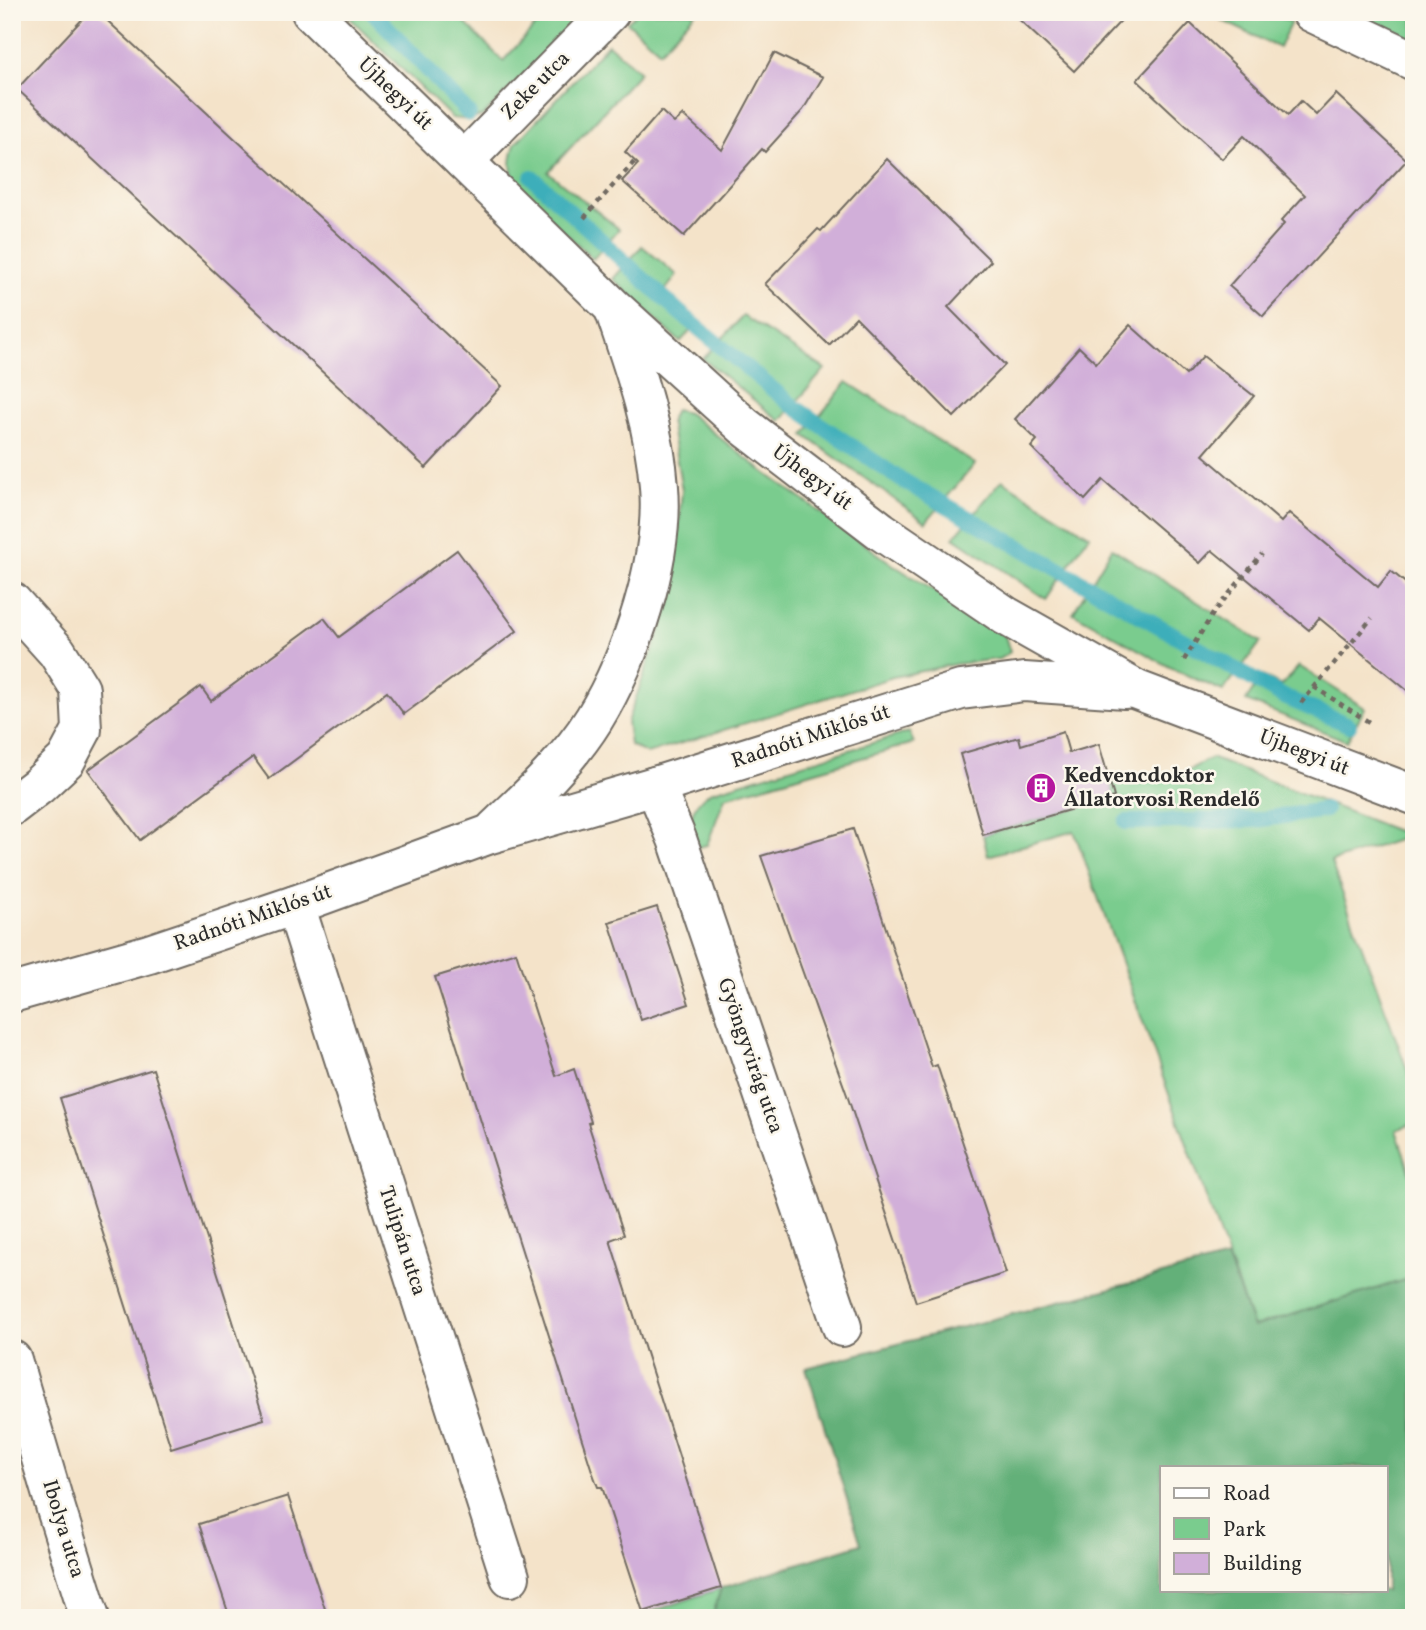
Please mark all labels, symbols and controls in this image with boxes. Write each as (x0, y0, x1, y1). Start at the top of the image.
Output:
street label: Zeke utca (495, 45, 577, 127)
street label: Újhegyi út (351, 51, 439, 137)
street label: Újhegyi út (766, 438, 858, 518)
street label: Radnóti Miklós út (728, 698, 894, 776)
street label: Újhegyi út (1255, 723, 1353, 783)
place label: Kedvencdoktor Állatorvosi Rendelő (1064, 762, 1260, 815)
building icon: Kedvencdoktor Állatorvosi Rendelő (1024, 771, 1058, 805)
street label: Radnóti Miklós út (170, 877, 336, 959)
street label: Gyöngyvirág utca (710, 974, 790, 1138)
street label: Tulipán utca (371, 1182, 433, 1300)
legend (1160, 1466, 1388, 1592)
street label: Ibolya utca (34, 1476, 92, 1582)
text: Road (1223, 1480, 1270, 1509)
text: Park (1223, 1516, 1266, 1545)
text: Building (1223, 1550, 1302, 1579)

